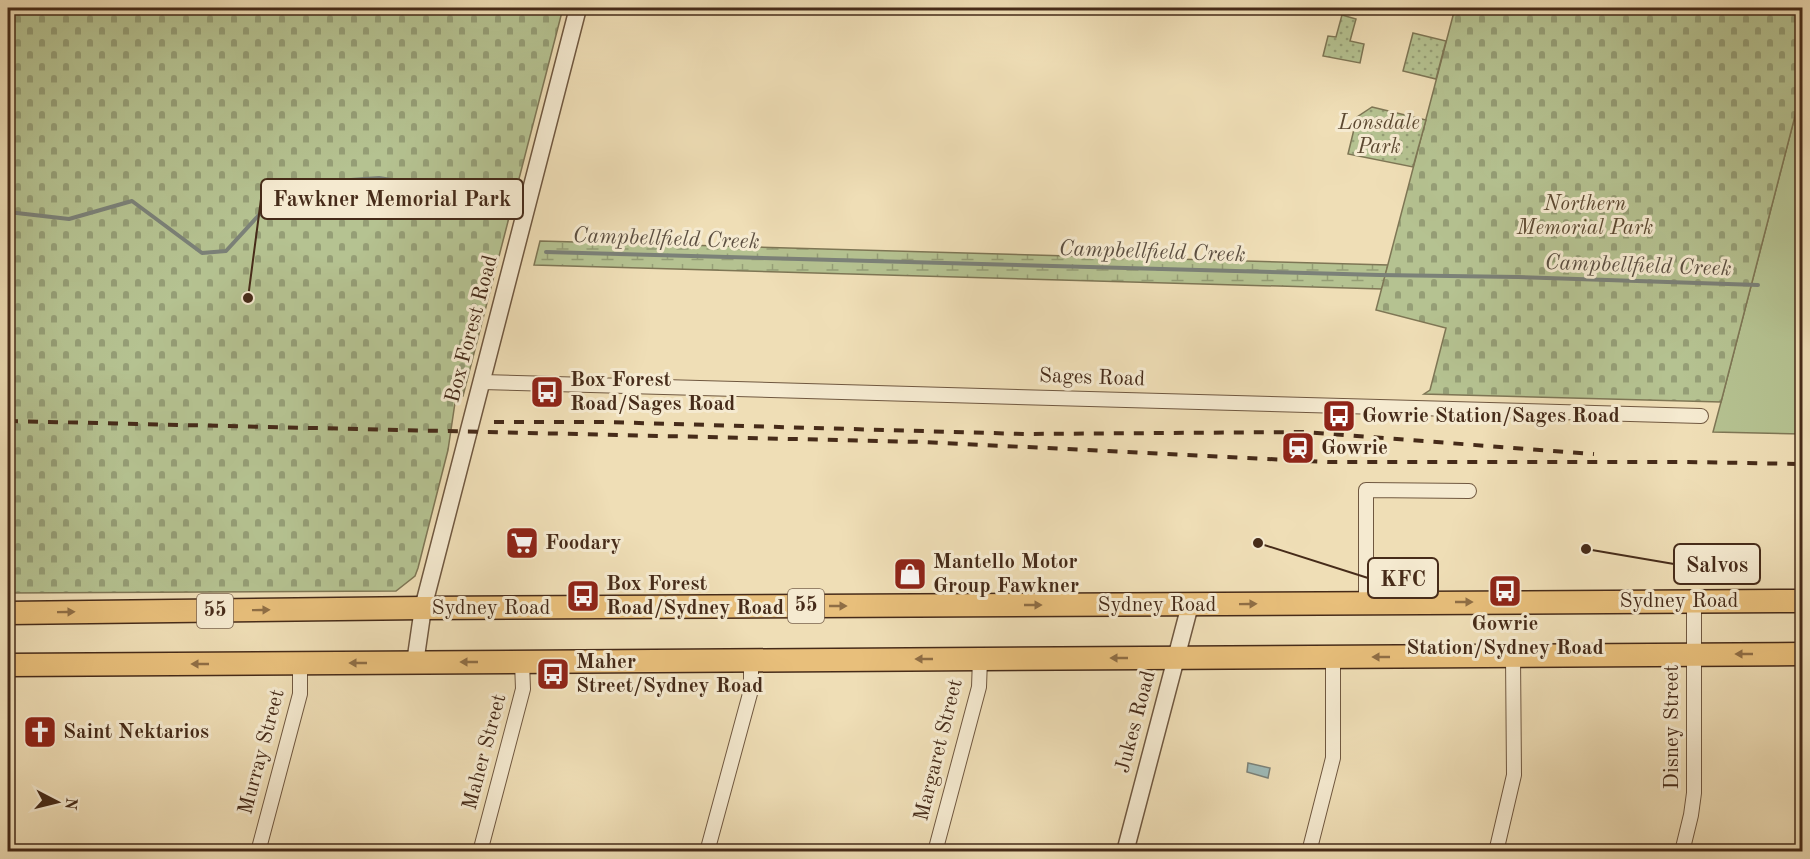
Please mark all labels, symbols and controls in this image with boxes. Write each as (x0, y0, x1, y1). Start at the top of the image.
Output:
park label: Lonsdale Park (1337, 113, 1420, 158)
callout: Fawkner Memorial Park (261, 179, 523, 219)
text: Fawkner Memorial Park (273, 189, 511, 211)
park label: Northern Memorial Park (1516, 194, 1653, 239)
water label: Campbellfield Creek (572, 225, 760, 253)
water label: Campbellfield Creek (1058, 238, 1246, 266)
water label: Campbellfield Creek (1544, 252, 1732, 280)
street label: Box Forest Road (442, 253, 502, 405)
street label: Sages Road (1039, 366, 1145, 390)
place label: Box Forest Road/Sages Road (570, 370, 735, 415)
bus stop icon: Box Forest Road/Sages Road (529, 374, 565, 410)
bus stop icon: Gowrie Station/Sages Road (1321, 398, 1357, 434)
place label: Gowrie Station/Sages Road (1362, 406, 1620, 427)
station icon: Gowrie (1280, 430, 1316, 466)
place label: Gowrie (1321, 438, 1388, 459)
supermarket icon: Foodary (504, 525, 540, 561)
place label: Foodary (545, 533, 621, 554)
callout: Salvos (1674, 544, 1760, 584)
place label: Mantello Motor Group Fawkner (933, 552, 1079, 597)
text: Salvos (1686, 555, 1748, 577)
shop icon: Mantello Motor Group Fawkner (892, 556, 928, 592)
callout: KFC (1368, 558, 1438, 598)
text: KFC (1380, 569, 1426, 591)
bus stop icon: Gowrie Station/Sydney Road (1487, 573, 1523, 609)
place label: Box Forest Road/Sydney Road (606, 574, 784, 619)
bus stop icon: Box Forest Road/Sydney Road (565, 578, 601, 614)
road number: 55 (788, 589, 824, 623)
street label: Sydney Road (1620, 591, 1738, 612)
road number: 55 (197, 594, 233, 628)
street label: Sydney Road (1098, 595, 1216, 616)
one-way arrow (1455, 597, 1474, 607)
street label: Sydney Road (432, 598, 550, 619)
one-way arrow (1239, 599, 1258, 609)
one-way arrow (1024, 600, 1043, 610)
one-way arrow (829, 601, 848, 611)
one-way arrow (251, 605, 270, 615)
one-way arrow (56, 607, 75, 617)
place label: Gowrie Station/Sydney Road (1406, 614, 1604, 659)
one-way arrow (1735, 649, 1754, 659)
place label: Maher Street/Sydney Road (576, 652, 763, 697)
one-way arrow (1372, 652, 1391, 662)
one-way arrow (1109, 653, 1128, 663)
one-way arrow (914, 654, 933, 664)
bus stop icon: Maher Street/Sydney Road (535, 656, 571, 692)
one-way arrow (459, 657, 478, 667)
one-way arrow (348, 658, 367, 668)
one-way arrow (190, 659, 209, 669)
street label: Disney Street (1662, 665, 1683, 789)
street label: Jukes Road (1112, 669, 1160, 775)
street label: Margaret Street (911, 677, 967, 823)
street label: Murray Street (235, 687, 289, 817)
street label: Maher Street (459, 692, 511, 812)
church icon: Saint Nektarios (22, 714, 58, 750)
place label: Saint Nektarios (63, 722, 209, 743)
north arrow (27, 772, 87, 832)
text: N (61, 797, 79, 811)

